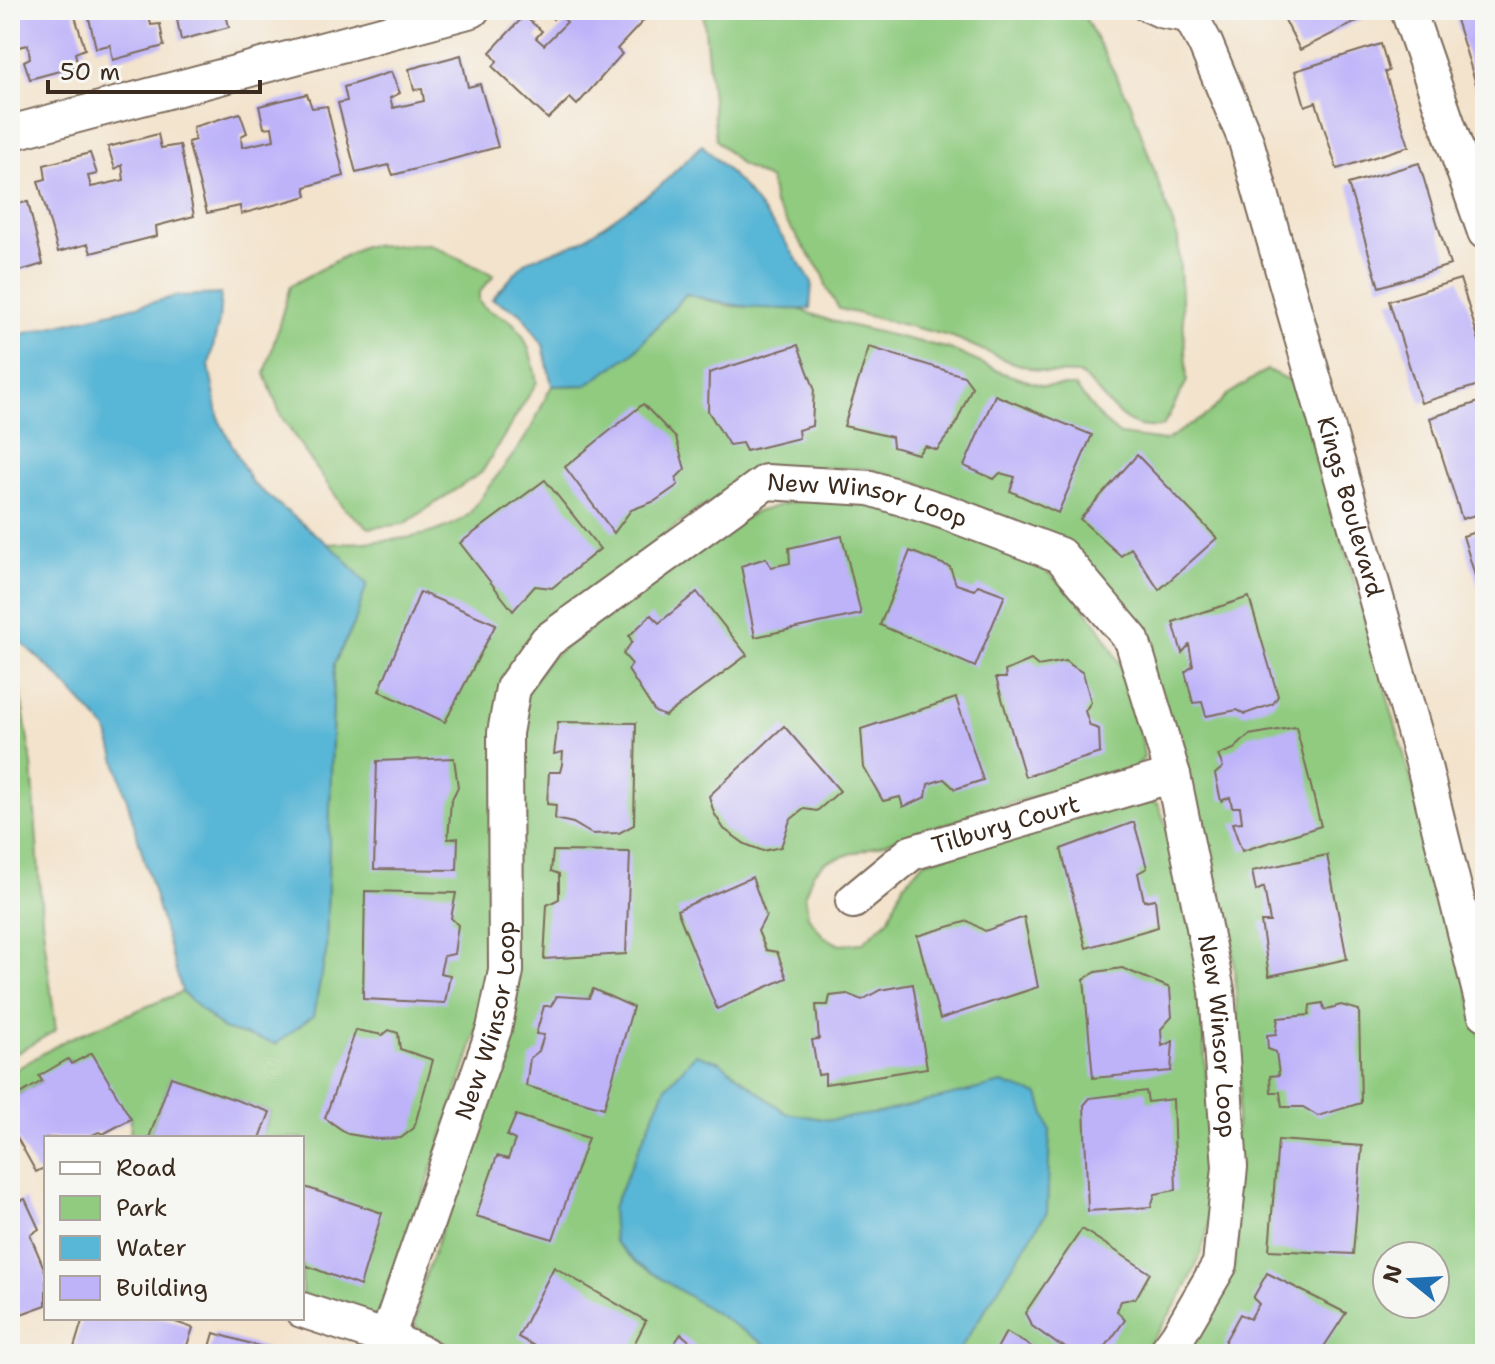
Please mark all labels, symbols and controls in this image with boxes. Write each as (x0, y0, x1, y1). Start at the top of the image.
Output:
scale bar (48, 44, 260, 94)
text: 50 m (60, 56, 120, 88)
street label: Kings Boulevard (1309, 413, 1391, 601)
street label: New Winsor Loop (766, 466, 972, 535)
street label: Tilbury Court (928, 788, 1083, 862)
street label: New Winsor Loop (448, 921, 522, 1124)
street label: New Winsor Loop (1190, 931, 1244, 1139)
legend (44, 1136, 304, 1320)
text: Road (116, 1152, 176, 1184)
text: Park (116, 1192, 168, 1224)
text: Water (116, 1232, 187, 1264)
north arrow (1371, 1240, 1451, 1320)
text: N (1376, 1261, 1409, 1287)
text: Building (116, 1272, 208, 1304)

